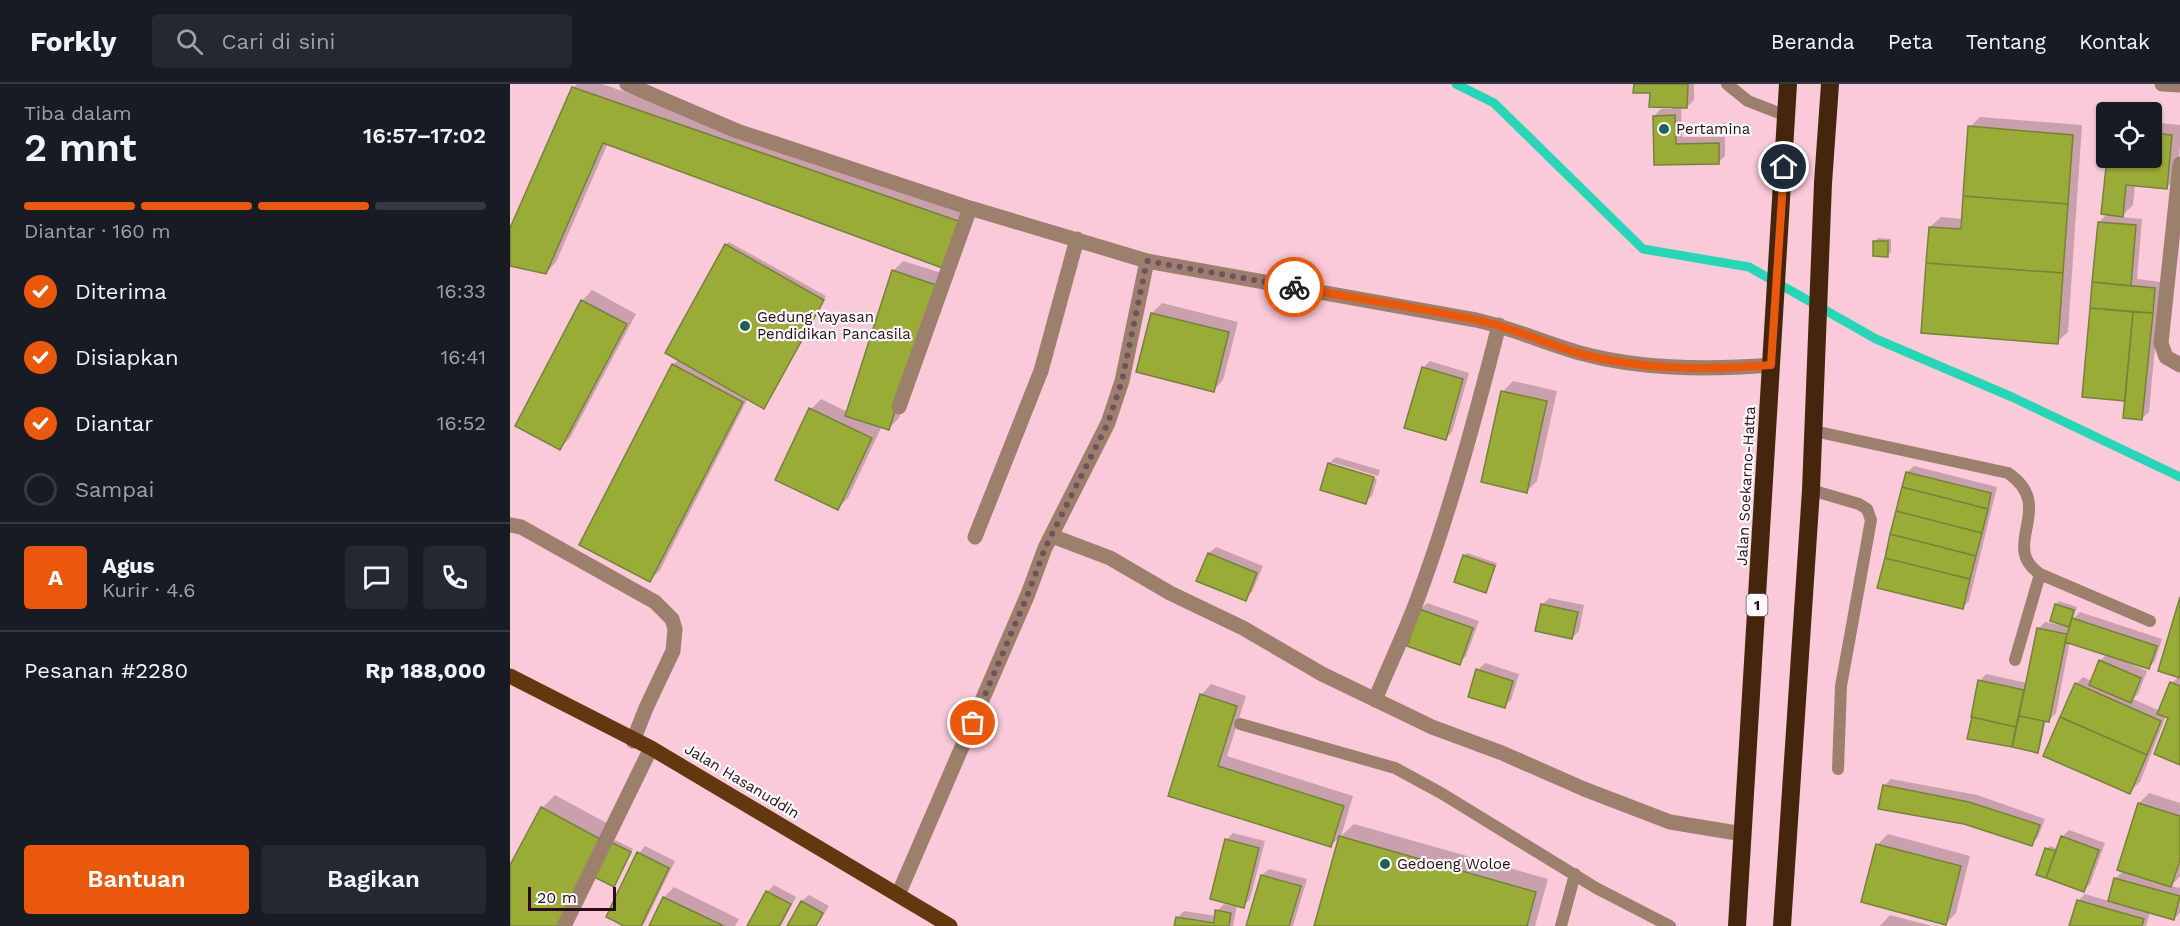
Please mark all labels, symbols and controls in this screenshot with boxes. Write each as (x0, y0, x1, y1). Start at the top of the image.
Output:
search box (152, 14, 572, 68)
text: Forkly (30, 25, 116, 58)
icon: search (173, 25, 206, 58)
text: Cari di sini (221, 29, 335, 54)
text: Beranda (1771, 29, 1855, 54)
text: Peta (1888, 29, 1933, 54)
text: Tentang (1966, 29, 2046, 54)
text: Kontak (2079, 29, 2150, 54)
text: Tiba dalam (24, 101, 132, 125)
map controls (2096, 102, 2162, 168)
button: locate (2096, 102, 2162, 168)
place label: Pertamina (1676, 120, 1751, 138)
marker: Pertamina (1657, 122, 1671, 136)
text: 16:57–17:02 (363, 123, 486, 148)
text: 2 mnt (24, 125, 137, 170)
pin (1758, 141, 1809, 192)
icon: home (1767, 150, 1800, 183)
text: Diantar · 160 m (24, 219, 171, 243)
courier (1264, 257, 1324, 317)
icon: bike (1278, 271, 1311, 304)
icon: check (24, 275, 57, 308)
text: Diterima (75, 279, 167, 304)
text: 16:33 (437, 279, 486, 303)
place label: Gedung Yayasan Pendidikan Pancasila (757, 308, 911, 343)
marker: Gedung Yayasan Pendidikan Pancasila (738, 319, 752, 333)
icon: check (24, 341, 57, 374)
text: Disiapkan (75, 345, 179, 370)
text: 16:41 (440, 345, 486, 369)
street label: Jalan Soekarno-Hatta (1733, 405, 1759, 566)
icon: check (24, 407, 57, 440)
text: Diantar (75, 411, 153, 436)
text: 16:52 (437, 411, 486, 435)
text: Sampai (75, 477, 154, 502)
button: chat (345, 546, 408, 609)
button: phone (423, 546, 486, 609)
text: Agus (102, 553, 155, 578)
text: A (48, 565, 63, 590)
text: Kurir · 4.6 (102, 578, 195, 602)
road number: 1 (1746, 594, 1768, 616)
text: Pesanan #2280 (24, 658, 188, 683)
text: Rp 188,000 (365, 658, 486, 683)
pin (947, 697, 998, 748)
icon: bag (956, 706, 989, 739)
street label: Jalan Hasanuddin (681, 740, 803, 822)
button: Bantuan (24, 845, 249, 914)
button: Bagikan (261, 845, 486, 914)
place label: Gedoeng Woloe (1397, 855, 1511, 873)
marker: Gedoeng Woloe (1378, 857, 1392, 871)
scale bar (528, 884, 616, 912)
text: 20 m (537, 888, 577, 907)

